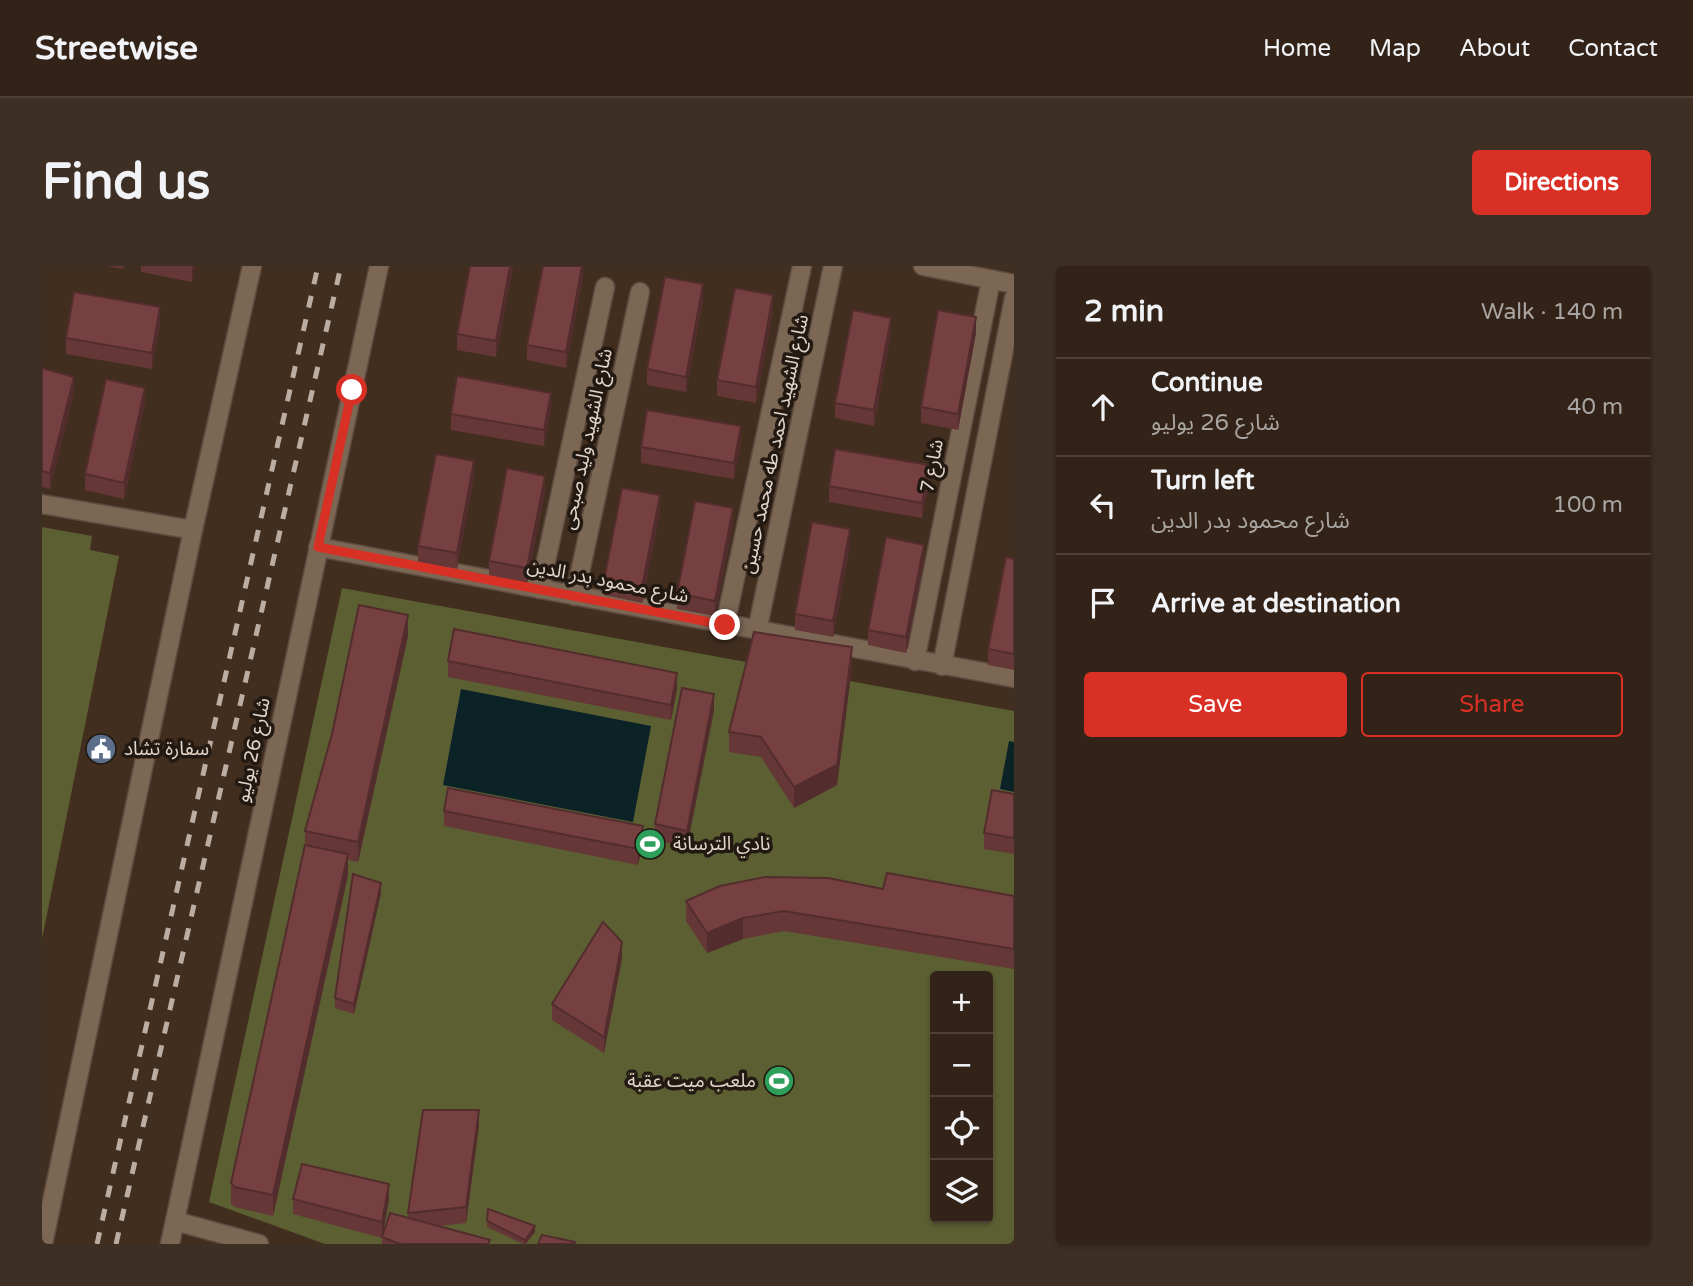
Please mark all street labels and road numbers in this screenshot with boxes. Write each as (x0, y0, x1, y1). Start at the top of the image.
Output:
street label: شارع الشهيد احمد طه محمد حسين (737, 312, 815, 576)
street label: شارع الشهيد وليد صبحى (557, 346, 619, 532)
street label: شارع 7 (916, 437, 950, 495)
street label: شارع محمود بدر الدين (525, 555, 691, 609)
street label: شارع 26 يوليو (231, 696, 277, 805)

